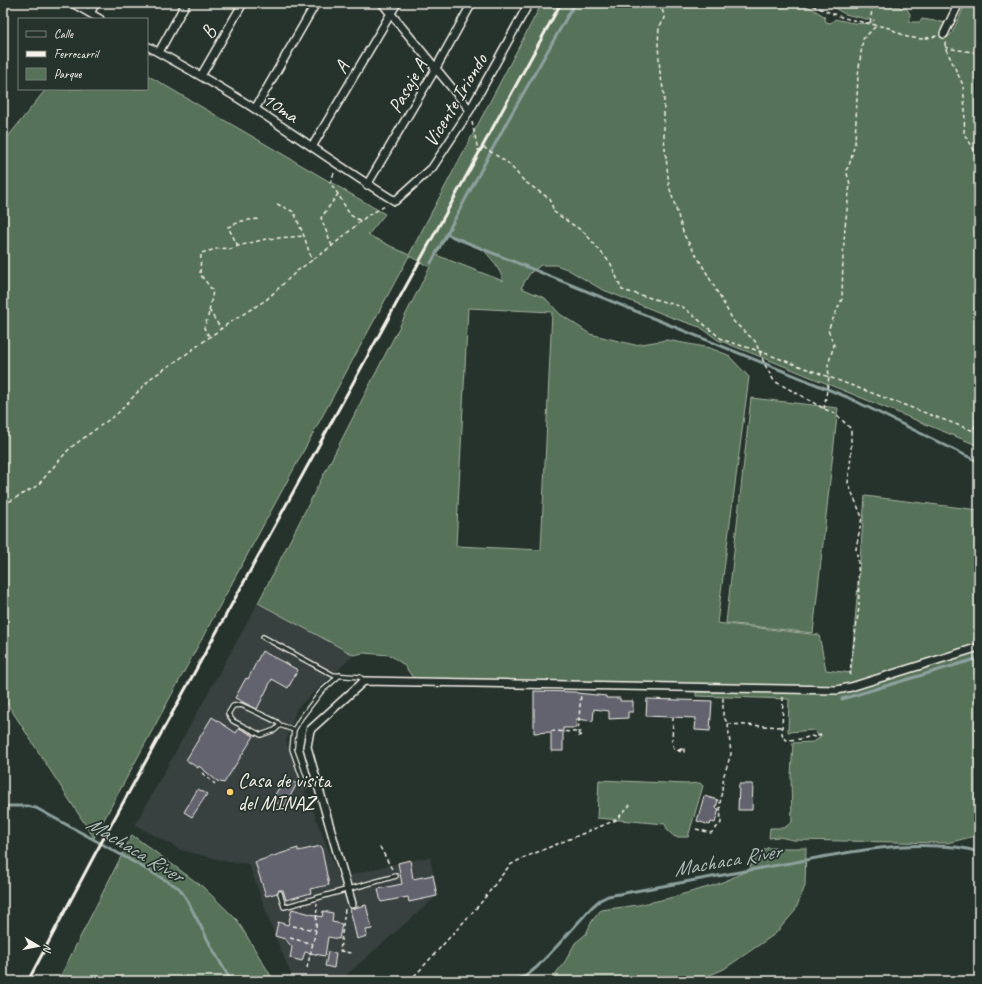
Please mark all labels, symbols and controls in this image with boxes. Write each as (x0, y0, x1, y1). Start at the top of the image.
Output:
legend (18, 18, 148, 90)
street label: B (195, 20, 223, 43)
text: Calle (54, 26, 74, 42)
text: Ferrocarril (54, 46, 100, 62)
street label: Vicente Iriondo (418, 48, 493, 151)
street label: Pasaje A (382, 54, 433, 117)
street label: A (328, 56, 355, 78)
text: Parque (54, 66, 83, 82)
street label: 10ma (258, 86, 304, 129)
place label: Casa de visita del MINAZ (238, 768, 333, 816)
marker: Casa de visita del MINAZ (225, 787, 235, 797)
water label: Machaca River (82, 810, 191, 890)
water label: Machaca River (672, 837, 786, 882)
north arrow (18, 926, 58, 966)
text: N (40, 943, 55, 954)

